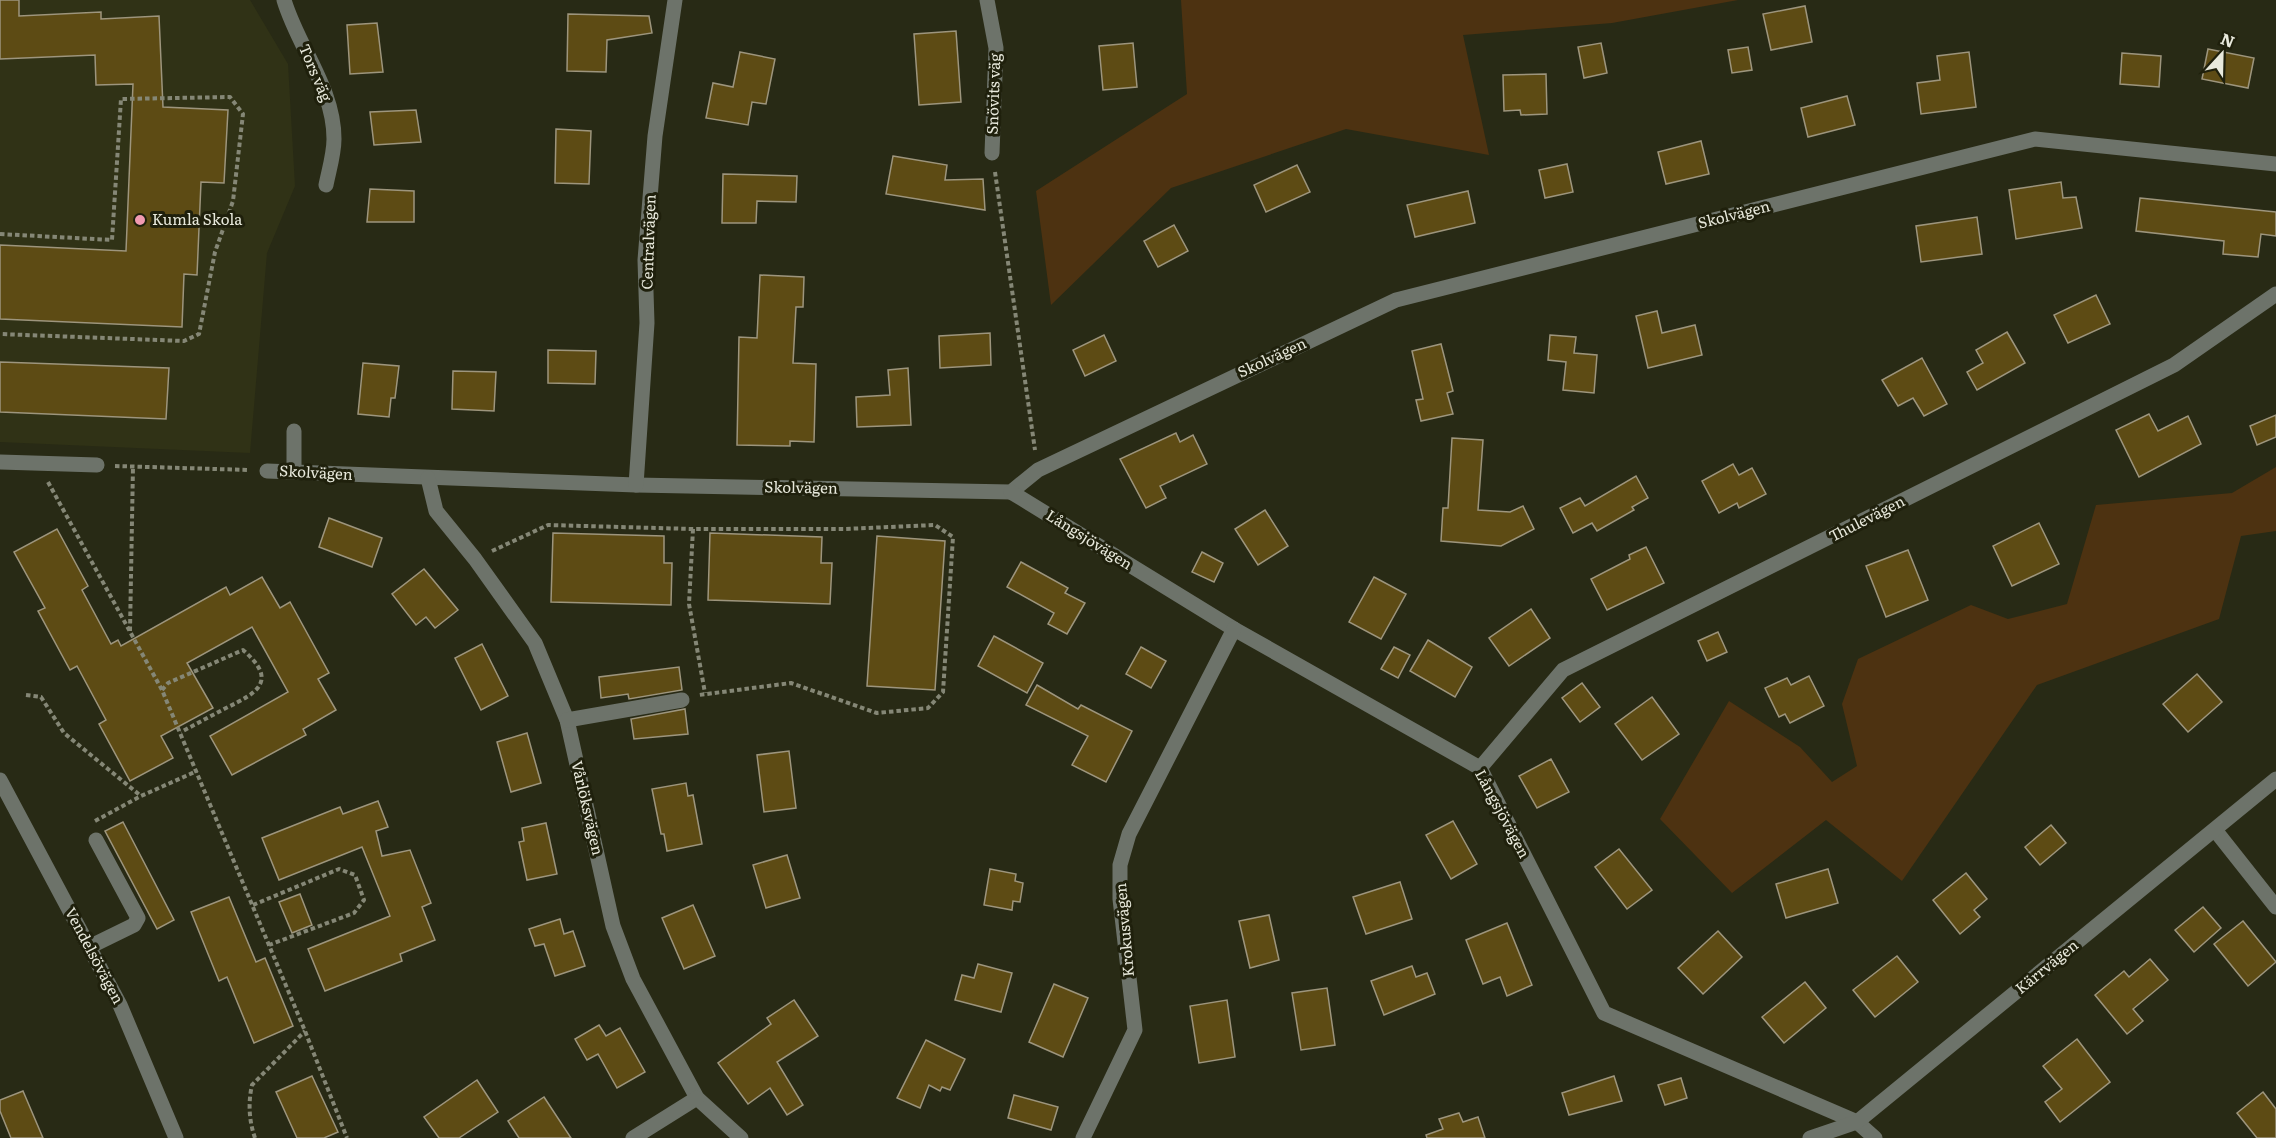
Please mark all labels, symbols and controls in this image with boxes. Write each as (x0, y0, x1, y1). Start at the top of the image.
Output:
north arrow (2192, 24, 2252, 84)
text: N (2217, 26, 2239, 53)
street label: Tors väg (294, 40, 339, 105)
street label: Snövits väg (980, 52, 1005, 135)
street label: Skolvägen (1695, 193, 1772, 234)
street label: Centralvägen (634, 194, 661, 290)
place label: Kumla Skola (152, 207, 243, 230)
marker: Kumla Skola (133, 213, 147, 227)
street label: Skolvägen (1233, 331, 1310, 383)
street label: Skolvägen (279, 458, 353, 485)
street label: Skolvägen (764, 474, 838, 499)
street label: Thulevägen (1824, 489, 1908, 547)
street label: Långsjövägen (1042, 503, 1137, 574)
street label: Vårlöksvägen (566, 758, 611, 857)
street label: Långsjövägen (1470, 765, 1536, 862)
street label: Krokusvägen (1108, 882, 1139, 978)
street label: Vendelsövägen (60, 903, 130, 1008)
street label: Kärrvägen (2009, 933, 2083, 999)

